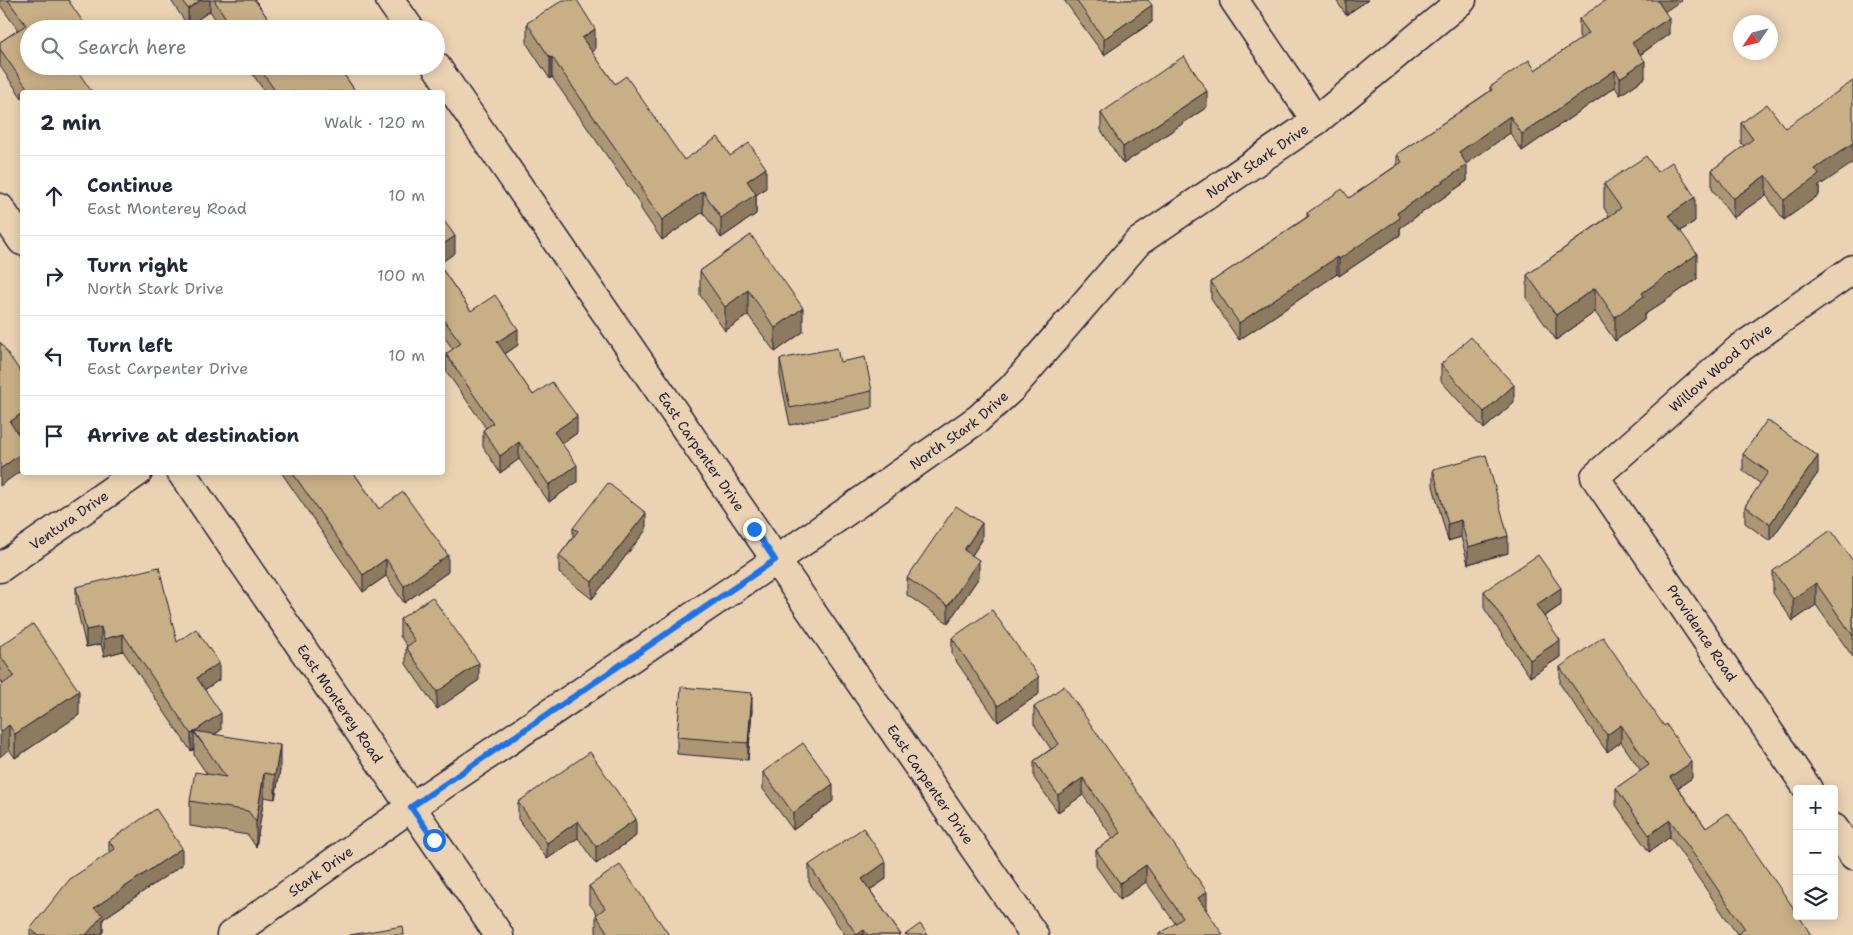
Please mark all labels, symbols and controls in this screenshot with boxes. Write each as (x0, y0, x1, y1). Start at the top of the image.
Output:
north arrow (1733, 15, 1778, 60)
search box (20, 20, 445, 75)
icon: search (38, 34, 66, 62)
text: Search here (78, 35, 187, 60)
text: 2 min (40, 109, 101, 137)
text: Walk · 120 m (324, 112, 425, 133)
street label: North Stark Drive (1203, 120, 1312, 202)
text: Continue (87, 173, 173, 198)
icon: ahead (40, 182, 68, 210)
text: 10 m (388, 185, 425, 206)
text: East Monterey Road (87, 198, 247, 219)
text: Turn right (87, 253, 188, 278)
icon: right (40, 262, 68, 290)
text: 100 m (377, 265, 425, 286)
text: North Stark Drive (87, 278, 224, 299)
street label: Willow Wood Drive (1665, 320, 1775, 416)
text: Turn left (87, 333, 173, 358)
icon: left (40, 342, 68, 370)
text: 10 m (388, 345, 425, 366)
text: East Carpenter Drive (87, 358, 248, 379)
street label: North Stark Drive (906, 387, 1012, 473)
street label: East Carpenter Drive (654, 388, 749, 515)
icon: arrive (40, 422, 68, 450)
text: Arrive at destination (87, 423, 299, 448)
street label: Ventura Drive (26, 486, 112, 554)
route end (743, 518, 766, 541)
street label: Providence Road (1663, 581, 1741, 685)
street label: East Monterey Road (293, 641, 387, 767)
street label: East Carpenter Drive (883, 721, 978, 848)
map controls (1793, 785, 1838, 920)
button: + (1793, 785, 1838, 830)
route start (423, 829, 446, 852)
button: − (1793, 830, 1838, 875)
street label: Stark Drive (285, 842, 357, 900)
button: layers (1793, 875, 1838, 920)

